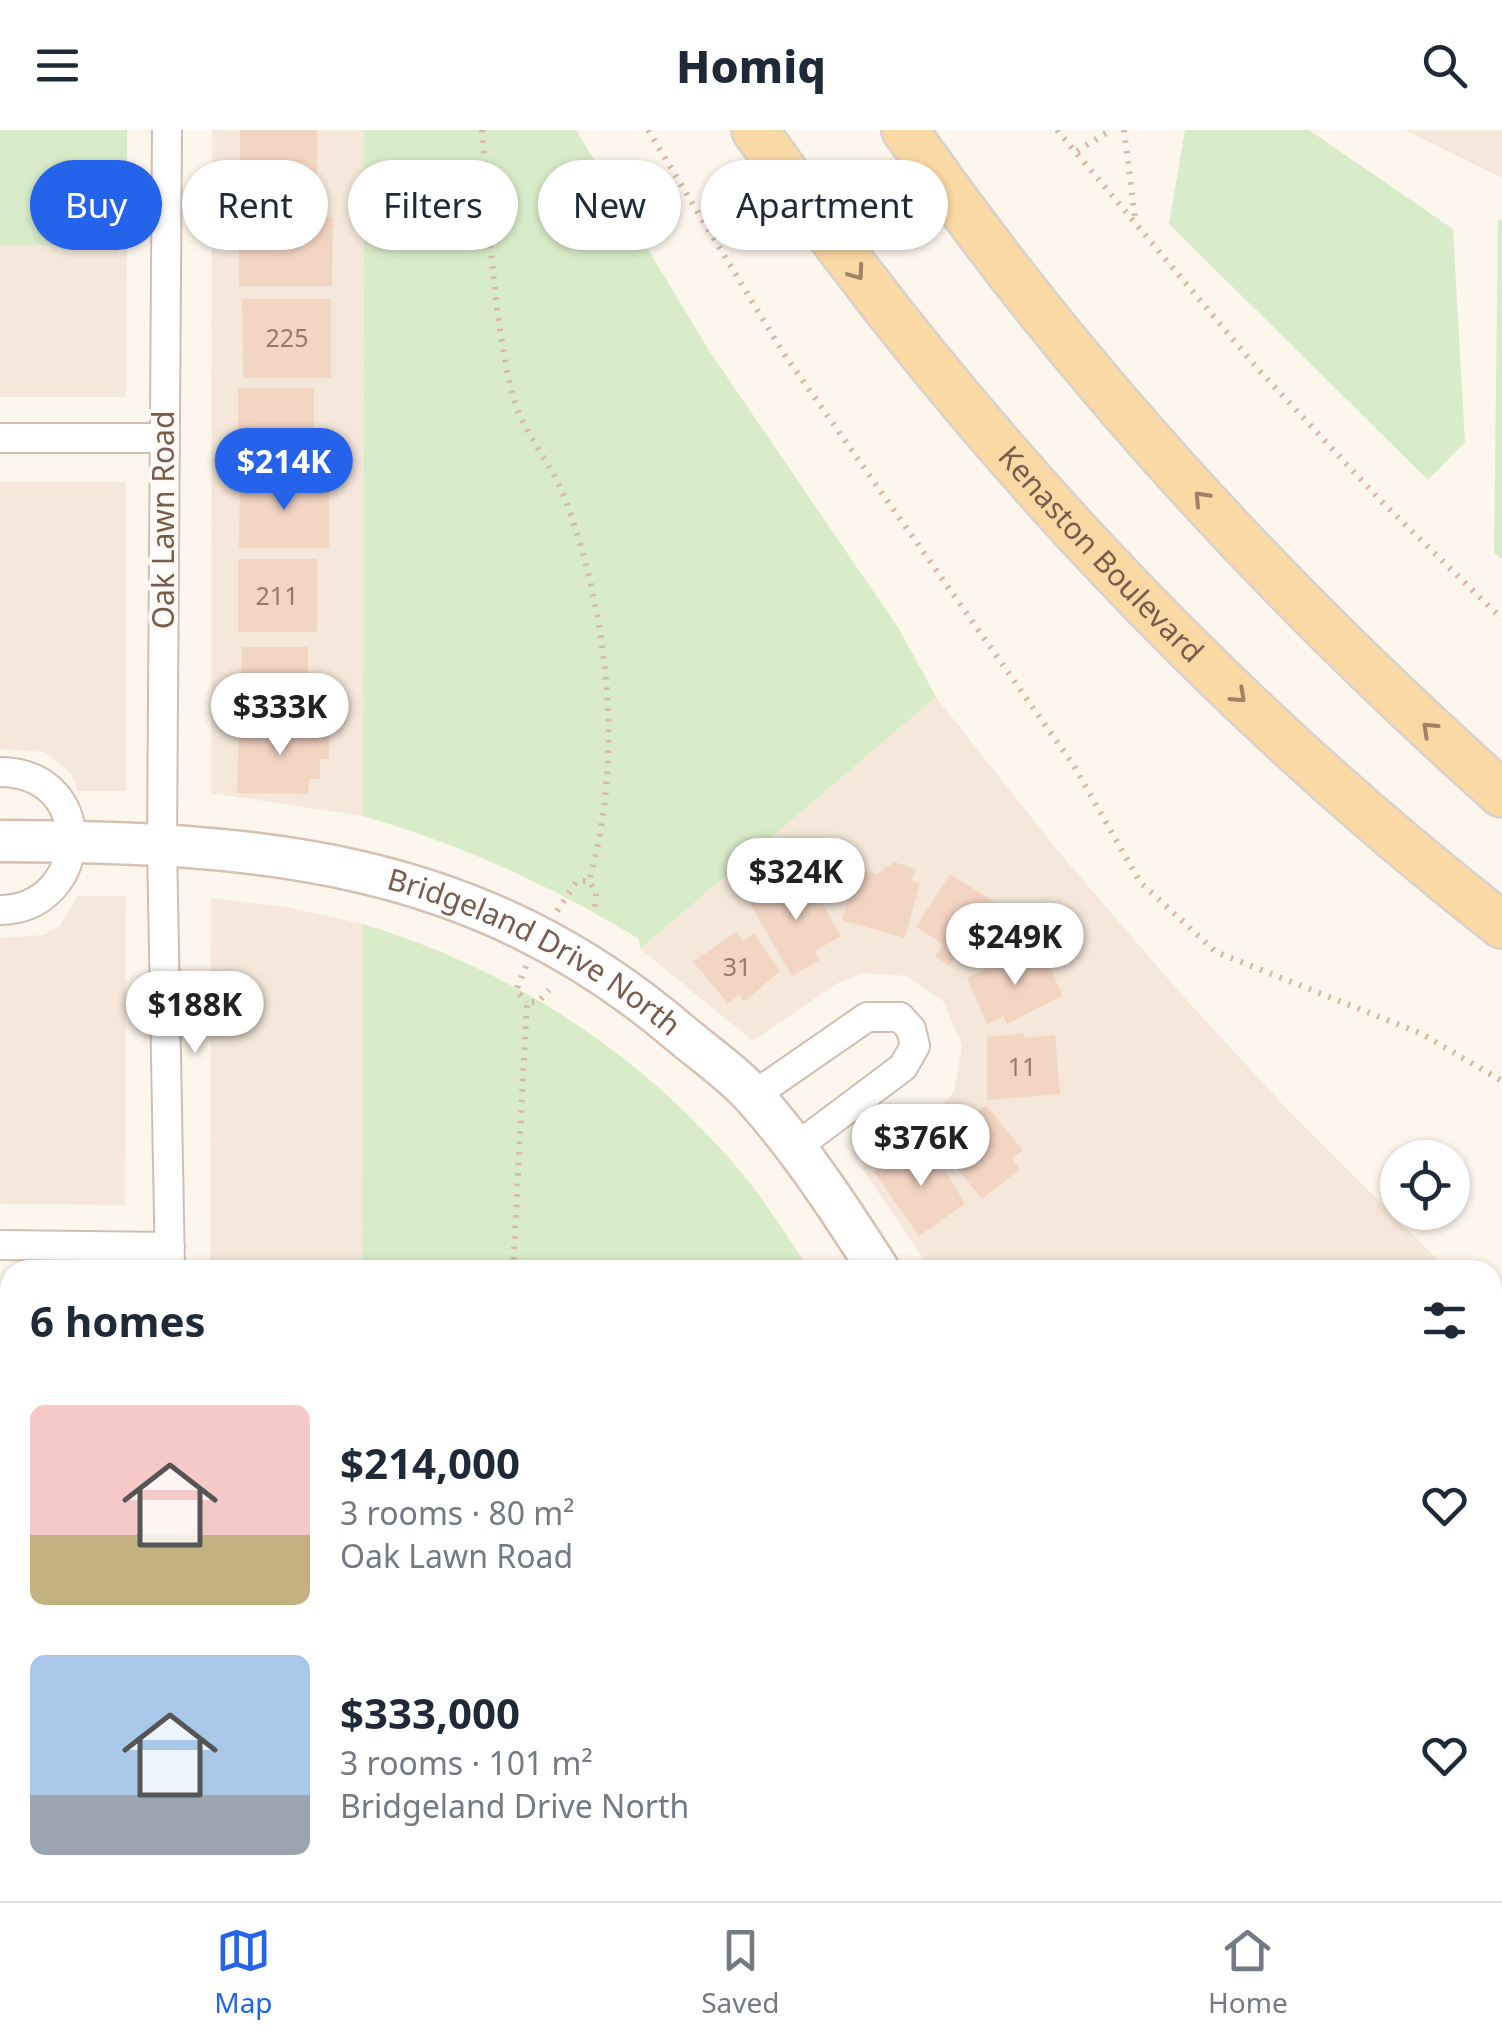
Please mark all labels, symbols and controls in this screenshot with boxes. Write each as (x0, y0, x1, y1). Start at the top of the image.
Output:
text: Homiq (676, 35, 826, 96)
icon: menu (30, 38, 85, 93)
icon: search (1417, 38, 1472, 93)
chip: Buy (30, 160, 162, 250)
chip: Rent (182, 160, 328, 250)
chip: Filters (348, 160, 518, 250)
chip: New (538, 160, 681, 250)
chip: Apartment (701, 160, 948, 250)
one-way arrow (844, 262, 863, 281)
house number: 225 (266, 320, 308, 354)
street label: Oak Lawn Road (142, 411, 183, 629)
pin: $214K (214, 428, 354, 513)
street label: Kenaston Boulevard (990, 436, 1213, 671)
text: $214K (237, 439, 331, 482)
one-way arrow (1194, 491, 1212, 510)
house number: 211 (256, 578, 298, 612)
pin: $333K (210, 673, 350, 758)
text: $333K (233, 684, 327, 727)
one-way arrow (1227, 684, 1246, 702)
one-way arrow (1423, 723, 1441, 741)
pin: $324K (726, 838, 866, 923)
text: $324K (749, 849, 843, 892)
street label: Bridgeland Drive North (383, 858, 690, 1044)
pin: $249K (945, 903, 1085, 988)
text: $249K (968, 914, 1062, 957)
house number: 31 (723, 949, 751, 983)
pin: $188K (125, 971, 265, 1056)
text: $188K (148, 982, 242, 1025)
house number: 11 (1008, 1049, 1036, 1083)
pin: $376K (851, 1104, 991, 1189)
text: $376K (874, 1115, 968, 1158)
map controls (1380, 1140, 1470, 1230)
button: locate (1380, 1140, 1470, 1230)
text: 6 homes (30, 1292, 206, 1349)
icon: filters (1417, 1293, 1472, 1348)
text: $214,000 (340, 1434, 520, 1491)
icon: home (110, 1445, 230, 1565)
icon: heart (1417, 1478, 1472, 1533)
text: 3 rooms · 80 m² (340, 1491, 574, 1534)
text: Oak Lawn Road (340, 1534, 573, 1577)
text: $333,000 (340, 1684, 520, 1741)
icon: home (110, 1695, 230, 1815)
icon: heart (1417, 1728, 1472, 1783)
text: 3 rooms · 101 m² (340, 1741, 593, 1784)
text: Bridgeland Drive North (340, 1784, 689, 1827)
tab: Map (214, 1923, 273, 2021)
tab: Saved (701, 1923, 779, 2021)
tab: Home (1208, 1923, 1288, 2021)

